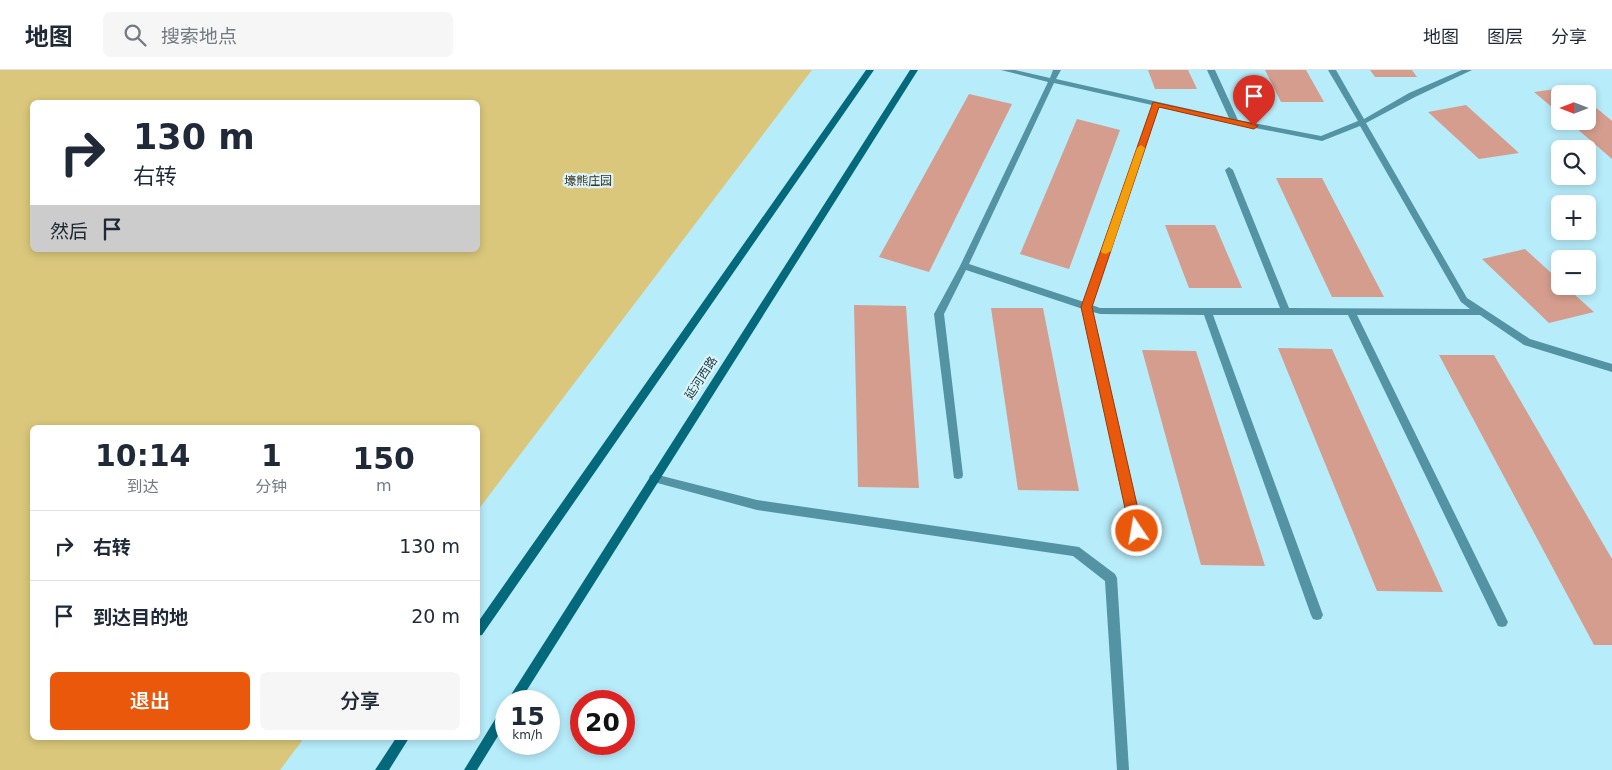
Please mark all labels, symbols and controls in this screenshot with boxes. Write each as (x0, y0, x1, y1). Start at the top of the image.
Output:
search box (103, 12, 453, 57)
icon: search (121, 21, 149, 49)
text: 地图 (25, 23, 73, 51)
text: 搜索地点 (161, 25, 237, 47)
text: 地图 (1423, 26, 1459, 47)
text: 图层 (1487, 26, 1523, 47)
text: 分享 (1551, 26, 1587, 47)
pin (1233, 75, 1275, 126)
icon: arrive (1240, 82, 1268, 110)
north arrow (1551, 85, 1596, 130)
map controls (1551, 85, 1596, 295)
text: 130 m (133, 117, 255, 157)
icon: right (50, 120, 115, 185)
button: search (1551, 140, 1596, 185)
text: 右转 (133, 164, 177, 189)
park label: 壕熊庄园 (564, 174, 612, 188)
button: + (1551, 195, 1596, 240)
icon: arrive (98, 215, 126, 243)
text: 然后 (50, 220, 88, 242)
button: − (1551, 250, 1596, 295)
street label: 延河西路 (682, 354, 720, 402)
text: 10:14 (95, 438, 190, 473)
text: 1 (261, 438, 282, 473)
text: 150 (352, 441, 415, 476)
text: m (376, 476, 391, 495)
text: 到达 (127, 477, 159, 496)
text: 分钟 (255, 477, 287, 496)
position arrow (1110, 504, 1162, 556)
icon: right (50, 532, 78, 560)
text: 130 m (399, 535, 460, 557)
text: 右转 (93, 536, 131, 558)
icon: arrive (50, 602, 78, 630)
text: 20 m (411, 605, 460, 627)
text: 到达目的地 (93, 606, 188, 628)
button: 退出 (50, 672, 250, 730)
button: 分享 (260, 672, 460, 730)
speed limit sign: 20 (570, 690, 635, 755)
text: 15 (510, 702, 545, 731)
text: km/h (512, 728, 543, 742)

